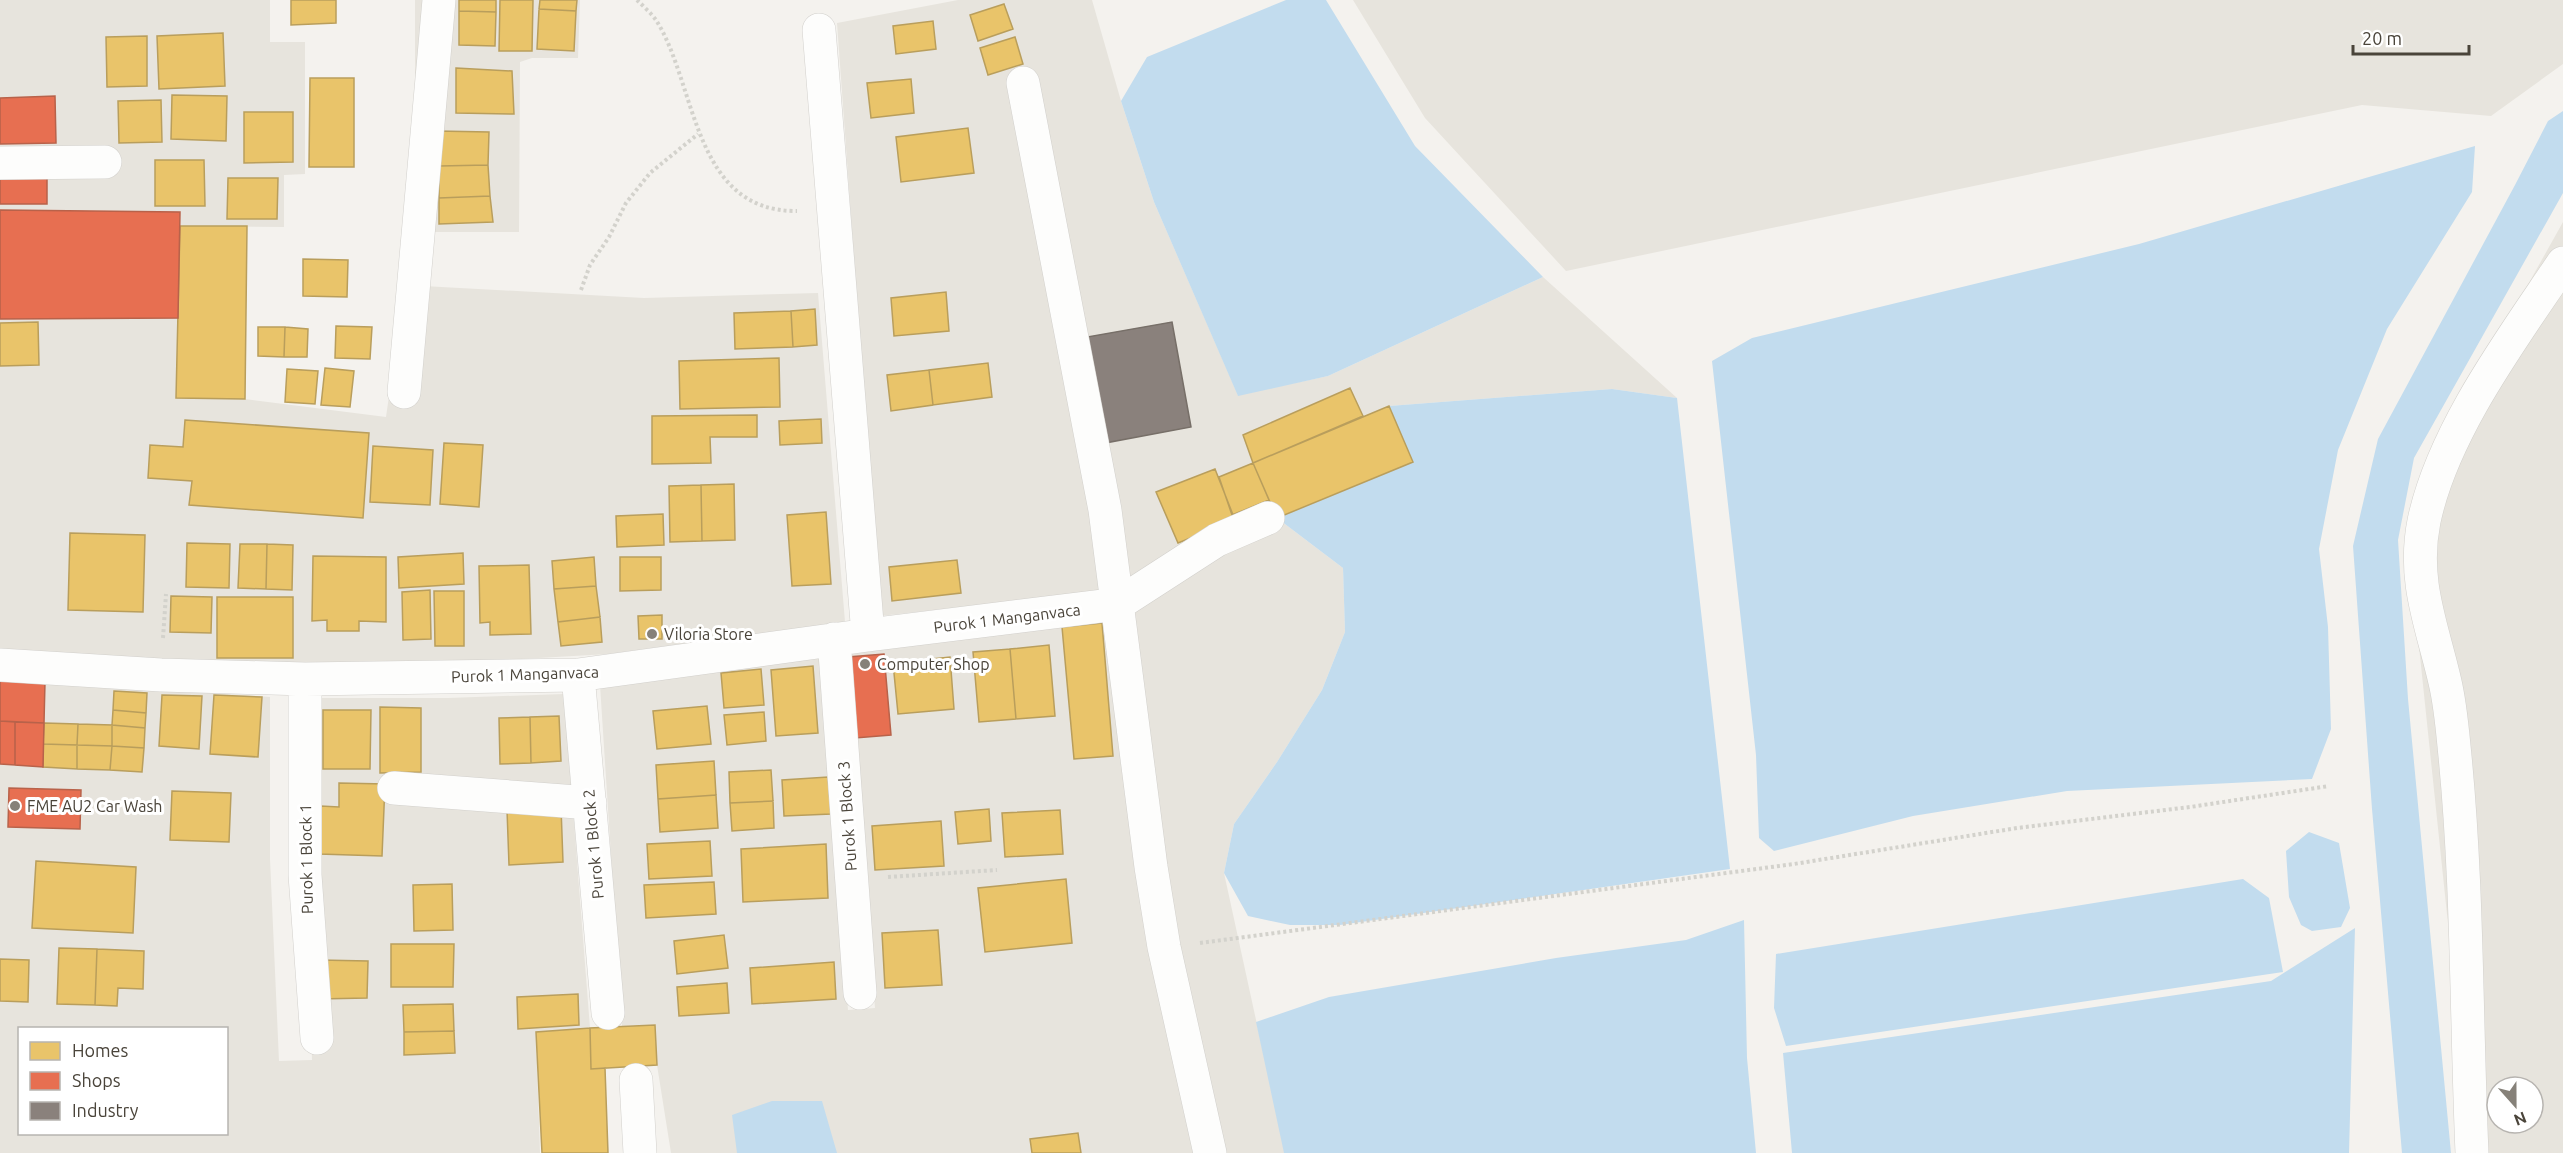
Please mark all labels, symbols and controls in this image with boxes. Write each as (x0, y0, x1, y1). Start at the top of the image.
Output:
scale bar (2353, 18, 2468, 56)
text: 20 m (2362, 28, 2402, 48)
street label: Purok 1 Manganvaca (932, 600, 1082, 636)
place label: Viloria Store (664, 625, 753, 643)
marker: Viloria Store (645, 627, 659, 641)
place label: Computer Shop (877, 655, 990, 673)
marker: Computer Shop (858, 657, 872, 671)
street label: Purok 1 Manganvaca (451, 662, 599, 686)
street label: Purok 1 Block 3 (834, 760, 860, 872)
street label: Purok 1 Block 2 (579, 788, 607, 900)
place label: FME AU2 Car Wash (27, 797, 163, 815)
marker: FME AU2 Car Wash (8, 799, 22, 813)
street label: Purok 1 Block 1 (296, 804, 316, 914)
legend (18, 1027, 228, 1135)
text: Homes (72, 1040, 129, 1060)
text: Shops (72, 1070, 121, 1090)
north arrow (2485, 1075, 2545, 1135)
text: Industry (72, 1100, 139, 1120)
text: N (2512, 1108, 2529, 1130)

